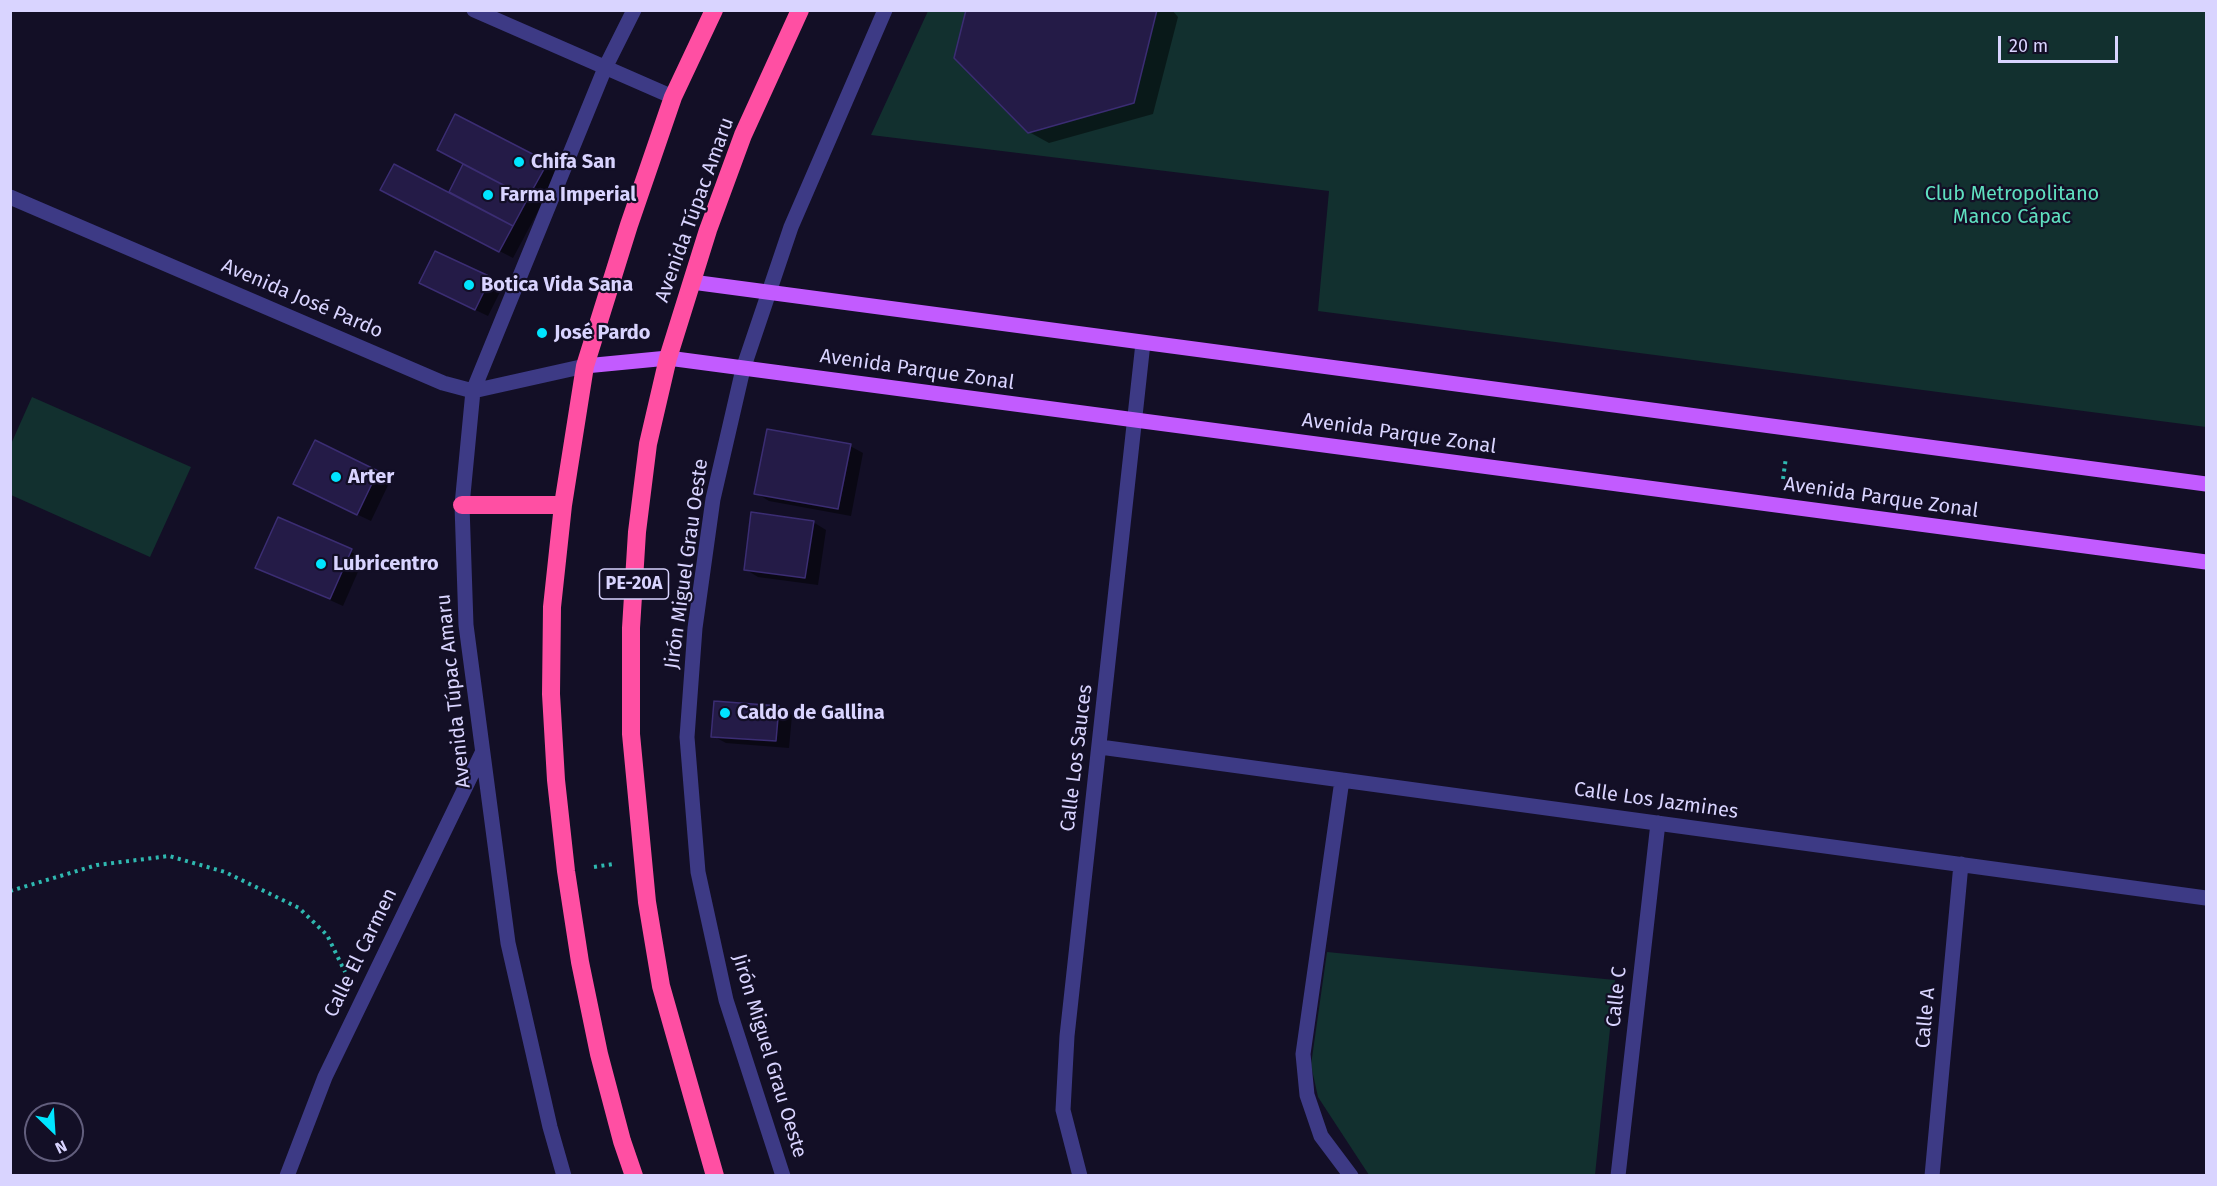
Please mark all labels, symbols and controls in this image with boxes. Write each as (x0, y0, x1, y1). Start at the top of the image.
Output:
scale bar (2001, 24, 2121, 62)
text: 20 m (2009, 35, 2048, 57)
street label: Avenida Túpac Amaru (650, 114, 740, 306)
place label: Chifa San (531, 150, 616, 174)
marker: Chifa San (512, 155, 526, 169)
park label: Club Metropolitano Manco Cápac (1925, 182, 2099, 229)
place label: Farma Imperial (500, 183, 636, 207)
marker: Farma Imperial (481, 188, 495, 202)
street label: Avenida José Pardo (218, 254, 386, 344)
place label: Botica Vida Sana (481, 273, 633, 297)
marker: Botica Vida Sana (462, 278, 476, 292)
place label: José Pardo (554, 321, 650, 345)
marker: José Pardo (535, 326, 549, 340)
street label: Avenida Parque Zonal (818, 344, 1016, 396)
street label: Avenida Parque Zonal (1300, 408, 1498, 460)
street label: Jirón Miguel Grau Oeste (660, 457, 714, 671)
place label: Arter (348, 465, 394, 489)
marker: Arter (329, 470, 343, 484)
street label: Avenida Parque Zonal (1782, 472, 1980, 524)
place label: Lubricentro (333, 552, 439, 576)
marker: Lubricentro (314, 557, 328, 571)
road number: PE-20A (600, 569, 668, 599)
street label: Avenida Túpac Amaru (432, 593, 476, 789)
street label: Calle Los Sauces (1056, 683, 1098, 833)
place label: Caldo de Gallina (737, 701, 885, 725)
marker: Caldo de Gallina (718, 706, 732, 720)
street label: Calle Los Jazmines (1572, 778, 1740, 824)
street label: Calle El Carmen (319, 885, 403, 1021)
street label: Jirón Miguel Grau Oeste (727, 951, 811, 1161)
street label: Calle C (1602, 966, 1632, 1028)
street label: Calle A (1911, 987, 1941, 1049)
north arrow (24, 1102, 84, 1162)
text: N (52, 1136, 70, 1158)

